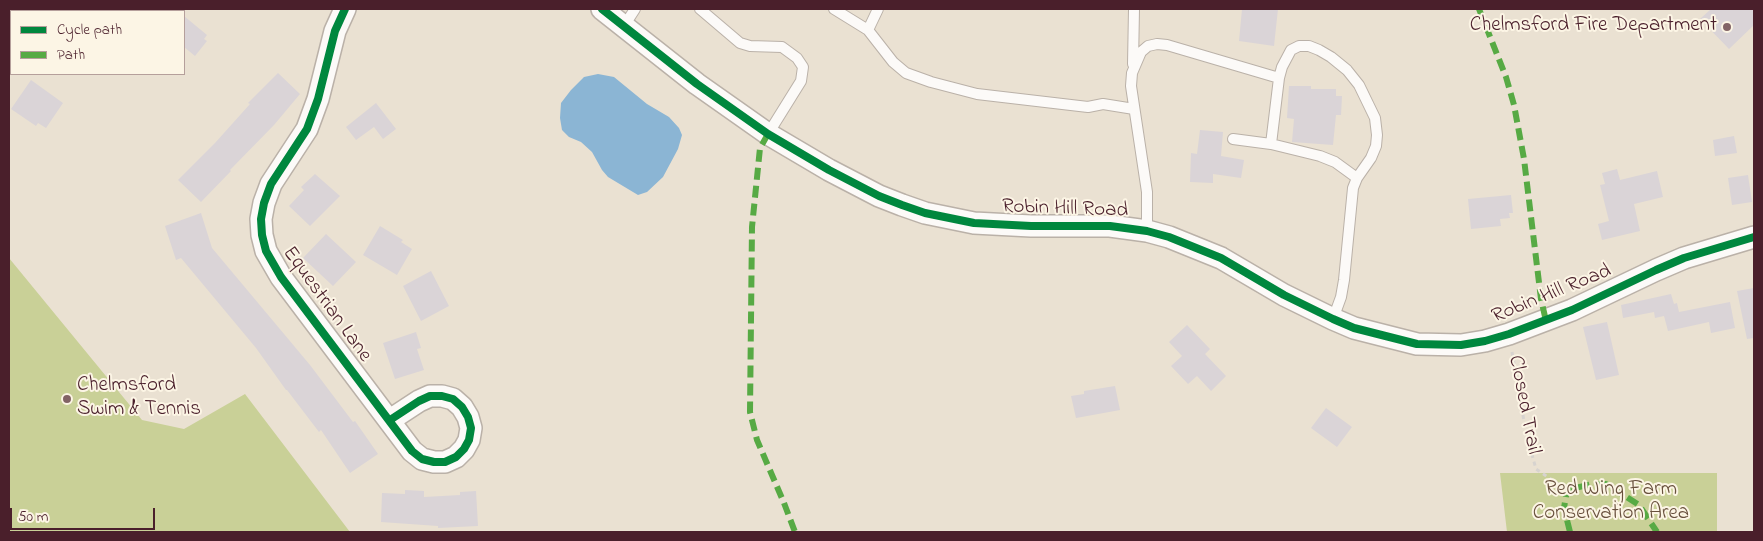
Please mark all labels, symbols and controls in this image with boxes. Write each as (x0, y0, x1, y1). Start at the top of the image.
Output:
legend (10, 10, 185, 75)
place label: Chelmsford Fire Department (1470, 14, 1717, 40)
text: Cycle path (57, 19, 122, 41)
marker: Chelmsford Fire Department (1721, 21, 1733, 33)
text: Path (57, 44, 85, 66)
street label: Robin Hill Road (1001, 195, 1129, 225)
street label: Equestrian Lane (276, 242, 376, 368)
street label: Robin Hill Road (1489, 260, 1615, 330)
street label: Closed Trail (1501, 353, 1545, 457)
place label: Chelmsford Swim & Tennis (77, 374, 201, 424)
marker: Chelmsford Swim & Tennis (61, 393, 73, 405)
park label: Red Wing Farm Conservation Area (1533, 478, 1689, 528)
scale bar (12, 498, 158, 530)
text: 50 m (18, 506, 48, 528)

